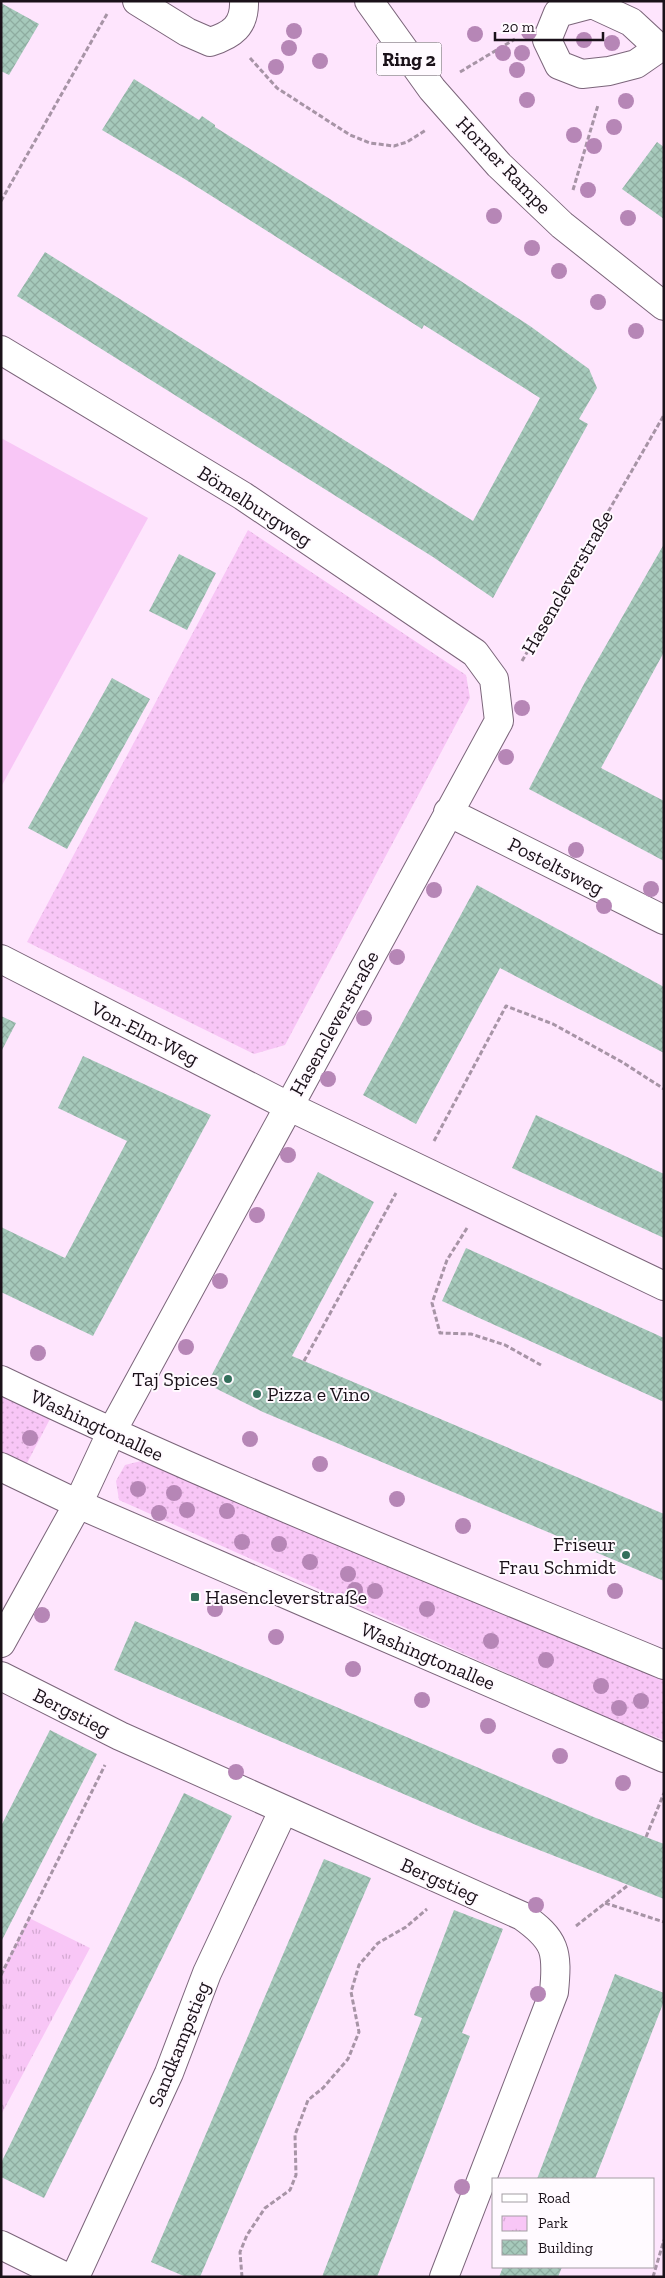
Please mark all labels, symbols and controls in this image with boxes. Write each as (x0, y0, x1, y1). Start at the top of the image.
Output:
scale bar (495, 10, 602, 42)
text: 20 m (502, 18, 535, 36)
road number: Ring 2 (376, 42, 442, 76)
street label: Horner Rampe (451, 111, 557, 219)
street label: Bömelburgweg (194, 460, 317, 552)
street label: Hasencleverstraße (516, 506, 618, 658)
street label: Posteltsweg (504, 832, 608, 900)
street label: Hasencleverstraße (284, 946, 384, 1100)
street label: Von-Elm-Weg (86, 995, 203, 1070)
place label: Taj Spices (132, 1367, 218, 1391)
marker: Taj Spices (222, 1373, 234, 1385)
place label: Pizza e Vino (267, 1382, 370, 1406)
street label: Washingtonallee (27, 1384, 167, 1466)
marker: Pizza e Vino (251, 1388, 263, 1400)
place label: Friseur Frau Schmidt (499, 1532, 617, 1579)
marker: Friseur Frau Schmidt (620, 1549, 632, 1561)
place label: Hasencleverstraße (205, 1585, 367, 1609)
marker: Hasencleverstraße (189, 1591, 201, 1603)
street label: Washingtonallee (357, 1617, 499, 1695)
street label: Bergstieg (30, 1682, 114, 1742)
street label: Bergstieg (397, 1852, 483, 1908)
street label: Sandkampstieg (143, 1978, 215, 2110)
legend (492, 2178, 655, 2268)
text: Road (538, 2189, 571, 2207)
text: Park (538, 2214, 568, 2232)
text: Building (538, 2239, 593, 2257)

